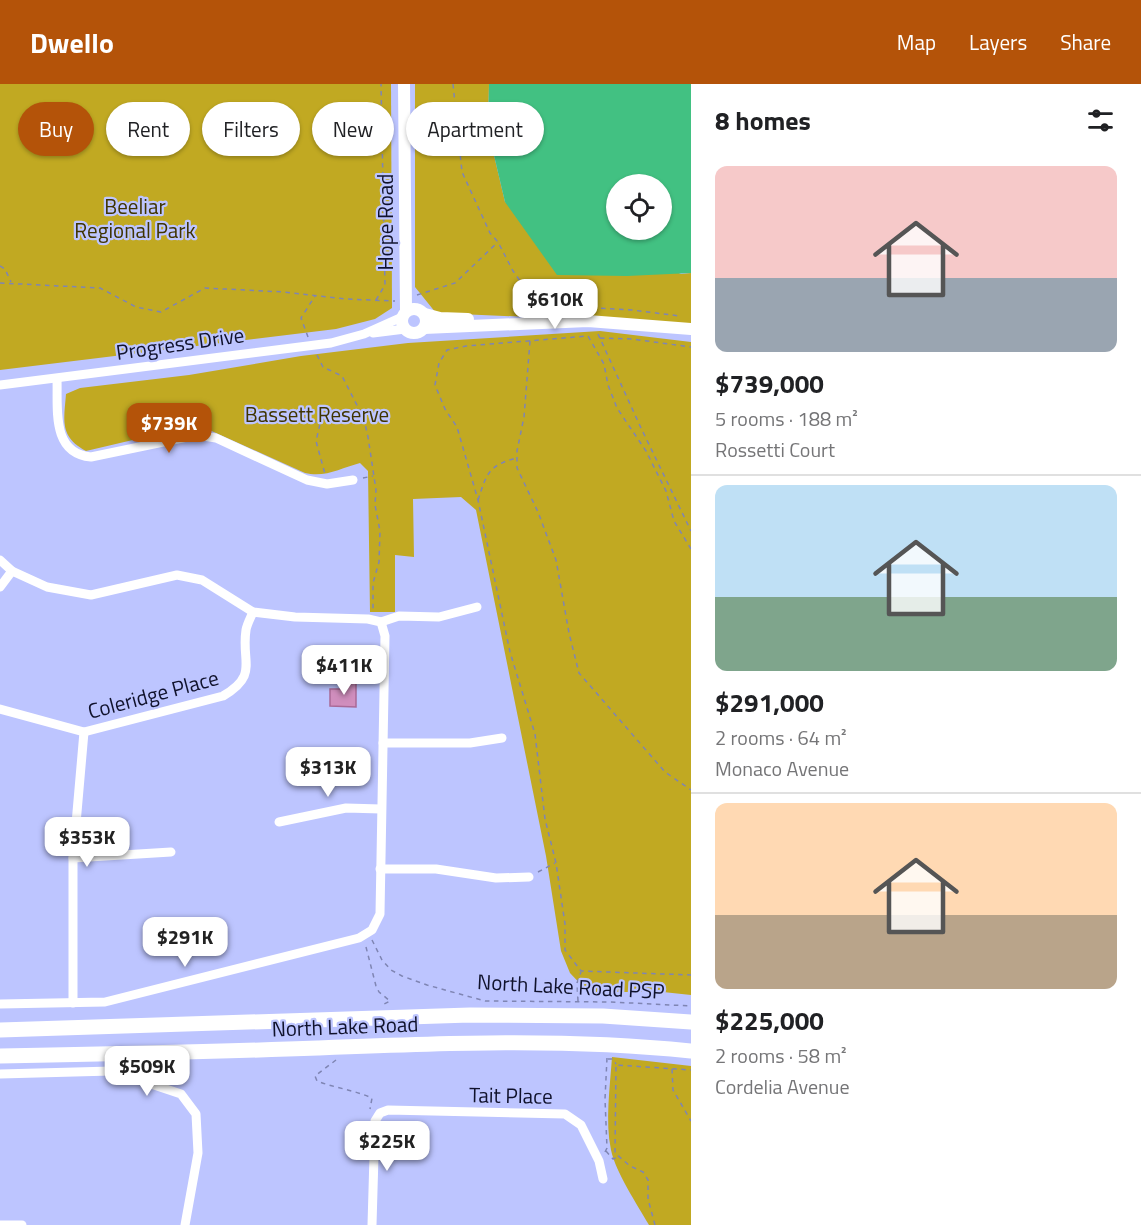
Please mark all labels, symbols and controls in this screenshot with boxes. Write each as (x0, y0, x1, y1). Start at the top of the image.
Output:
text: Dwello (30, 21, 114, 64)
text: Map (897, 26, 936, 58)
text: Layers (969, 26, 1027, 58)
text: Share (1060, 26, 1111, 58)
text: 8 homes (715, 101, 811, 140)
chip: Buy (18, 102, 94, 156)
chip: Rent (106, 102, 190, 156)
chip: Filters (202, 102, 300, 156)
chip: New (312, 102, 394, 156)
chip: Apartment (406, 102, 544, 156)
icon: filters (1084, 104, 1117, 137)
street label: Hope Road (369, 174, 401, 270)
map controls (606, 174, 672, 240)
button: locate (606, 174, 672, 240)
park label: Beeliar Regional Park (74, 190, 196, 246)
icon: home (862, 205, 970, 313)
pin: $610K (513, 279, 597, 330)
text: $610K (527, 283, 583, 314)
street label: Progress Drive (114, 318, 246, 368)
text: $739,000 (715, 364, 824, 403)
park label: Bassett Reserve (245, 398, 389, 430)
pin: $739K (127, 403, 211, 454)
text: 5 rooms · 188 m² (715, 403, 858, 434)
text: $739K (141, 407, 197, 438)
text: Rossetti Court (715, 434, 835, 465)
icon: home (862, 524, 970, 632)
pin: $411K (302, 645, 386, 696)
text: $411K (316, 649, 372, 680)
street label: Coleridge Place (84, 661, 222, 727)
text: $291,000 (715, 683, 824, 722)
text: 2 rooms · 64 m² (715, 722, 847, 753)
pin: $313K (286, 747, 370, 798)
text: $313K (300, 751, 356, 782)
text: Monaco Avenue (715, 753, 849, 784)
pin: $353K (45, 817, 129, 868)
text: $353K (59, 821, 115, 852)
icon: home (862, 842, 970, 950)
pin: $291K (143, 917, 227, 968)
text: $291K (157, 921, 213, 952)
street label: North Lake Road PSP (476, 965, 666, 1007)
text: $225,000 (715, 1001, 824, 1040)
street label: North Lake Road (271, 1007, 419, 1045)
text: 2 rooms · 58 m² (715, 1040, 847, 1071)
pin: $509K (105, 1046, 189, 1097)
text: $509K (119, 1050, 175, 1081)
text: Cordelia Avenue (715, 1071, 850, 1102)
street label: Tait Place (469, 1078, 553, 1112)
pin: $225K (345, 1121, 429, 1172)
text: $225K (359, 1125, 415, 1156)

